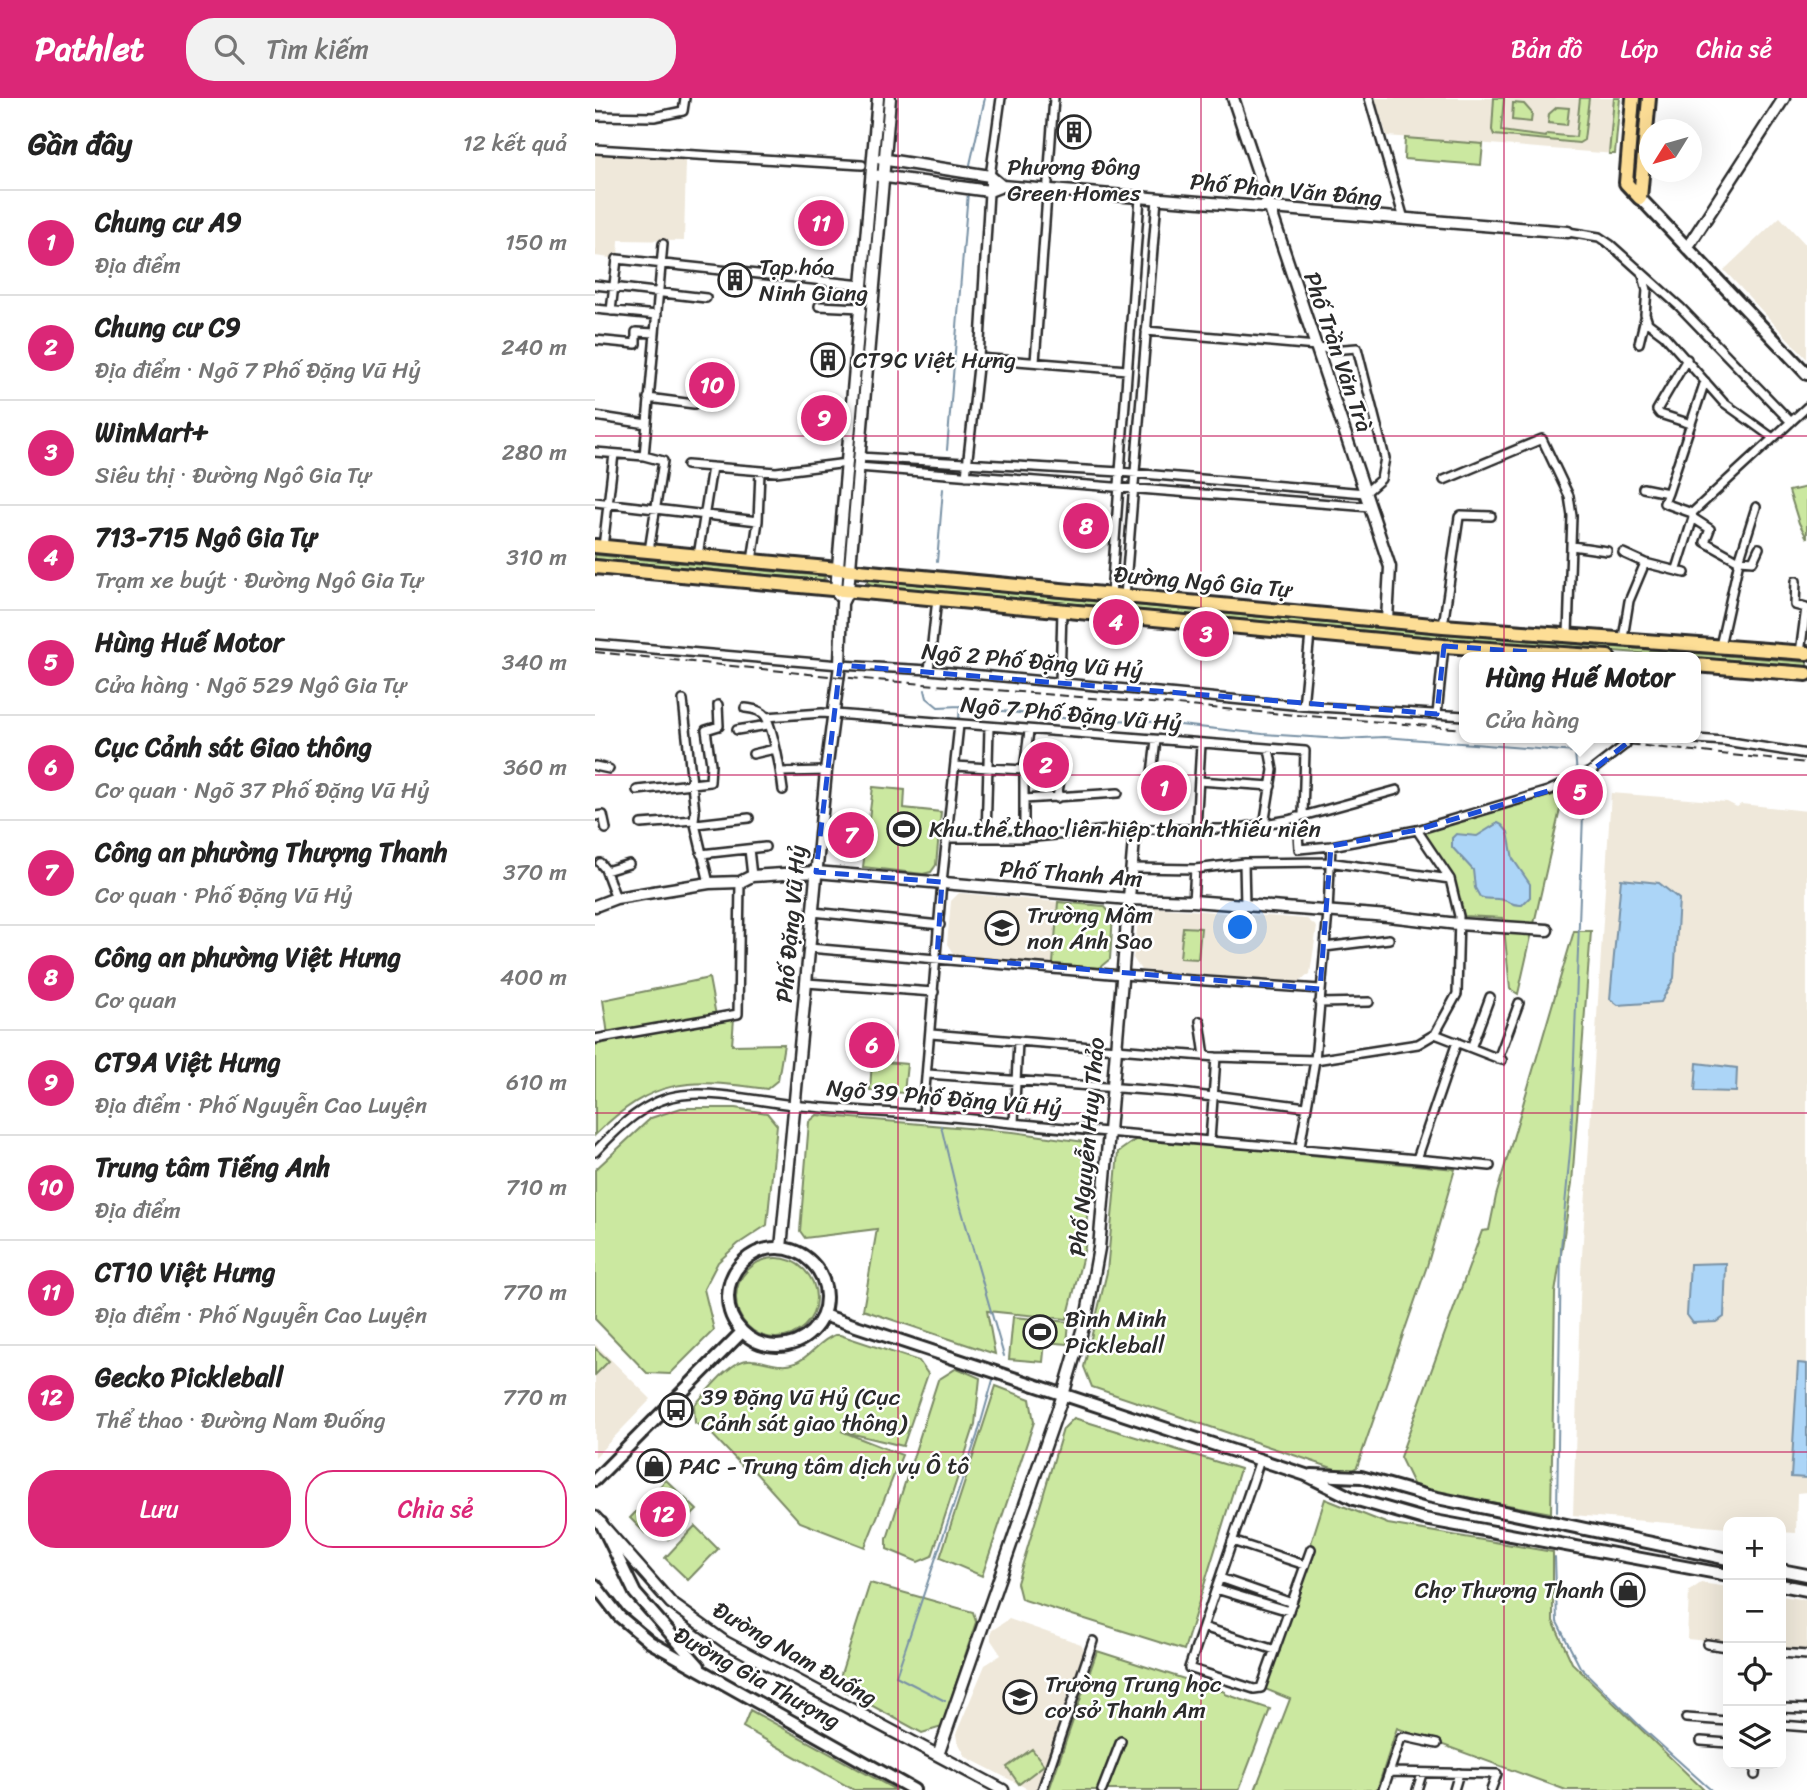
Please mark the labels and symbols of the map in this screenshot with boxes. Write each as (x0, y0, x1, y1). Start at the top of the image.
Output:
building icon: Phương Đông Green Homes (1055, 113, 1093, 151)
north arrow (1639, 119, 1702, 182)
place label: Phương Đông Green Homes (1007, 147, 1141, 214)
street label: Phố Phan Văn Đáng (1188, 161, 1384, 219)
pin: 11 (798, 197, 844, 249)
place label: Tạp hóa Ninh Giang (759, 247, 868, 314)
building icon: Tạp hóa Ninh Giang (716, 261, 754, 299)
street label: Phố Trần Văn Trà (1291, 266, 1385, 438)
place label: CT9C Việt Hưng (853, 340, 1016, 381)
building icon: CT9C Việt Hưng (809, 341, 847, 379)
pin: 10 (689, 359, 735, 411)
pin: 9 (801, 392, 847, 444)
pin: 8 (1063, 500, 1109, 552)
street label: Đường Ngô Gia Tự (1112, 554, 1295, 610)
pin: 4 (1093, 596, 1139, 648)
pin: 3 (1183, 608, 1229, 660)
street label: Ngõ 2 Phố Đặng Vũ Hỷ (920, 631, 1144, 691)
street label: Ngõ 7 Phố Đặng Vũ Hỷ (959, 684, 1183, 744)
pin: 2 (1023, 739, 1069, 791)
pin: 1 (1141, 762, 1187, 814)
pin: 5 (1557, 766, 1603, 818)
pin: 7 (828, 809, 874, 861)
place label: Khu thể thao liên hiệp thanh thiếu niên (929, 809, 1321, 850)
sports icon: Khu thể thao liên hiệp thanh thiếu niên (885, 810, 923, 848)
street label: Phố Đặng Vũ Hỷ (764, 844, 818, 1004)
street label: Phố Thanh Am (998, 849, 1144, 899)
place label: Trường Mầm non Ánh Sao (1027, 895, 1153, 962)
school or university icon: Trường Mầm non Ánh Sao (983, 909, 1021, 947)
your location (1223, 910, 1257, 944)
pin: 6 (849, 1019, 895, 1071)
street label: Phố Nguyễn Huy Thảo (1057, 1035, 1117, 1258)
street label: Ngõ 39 Phố Đặng Vũ Hỷ (825, 1067, 1063, 1129)
place label: Bình Minh Pickleball (1065, 1299, 1167, 1366)
sports icon: Bình Minh Pickleball (1021, 1313, 1059, 1351)
place label: 39 Đặng Vũ Hỷ (Cục Cảnh sát giao thông) (701, 1377, 908, 1444)
bus stop icon: 39 Đặng Vũ Hỷ (Cục Cảnh sát giao thông) (657, 1391, 695, 1429)
place label: PAC - Trung tâm dịch vụ Ô tô (679, 1446, 969, 1487)
shop icon: PAC - Trung tâm dịch vụ Ô tô (635, 1447, 673, 1485)
pin: 12 (640, 1488, 686, 1540)
place label: Chợ Thượng Thanh (1415, 1570, 1604, 1611)
shop icon: Chợ Thượng Thanh (1609, 1571, 1647, 1609)
street label: Đường Nam Đuống (705, 1590, 885, 1718)
street label: Đường Gia Thượng (666, 1615, 849, 1741)
place label: Trường Trung học cơ sở Thanh Am (1045, 1664, 1222, 1731)
school or university icon: Trường Trung học cơ sở Thanh Am (1001, 1678, 1039, 1716)

